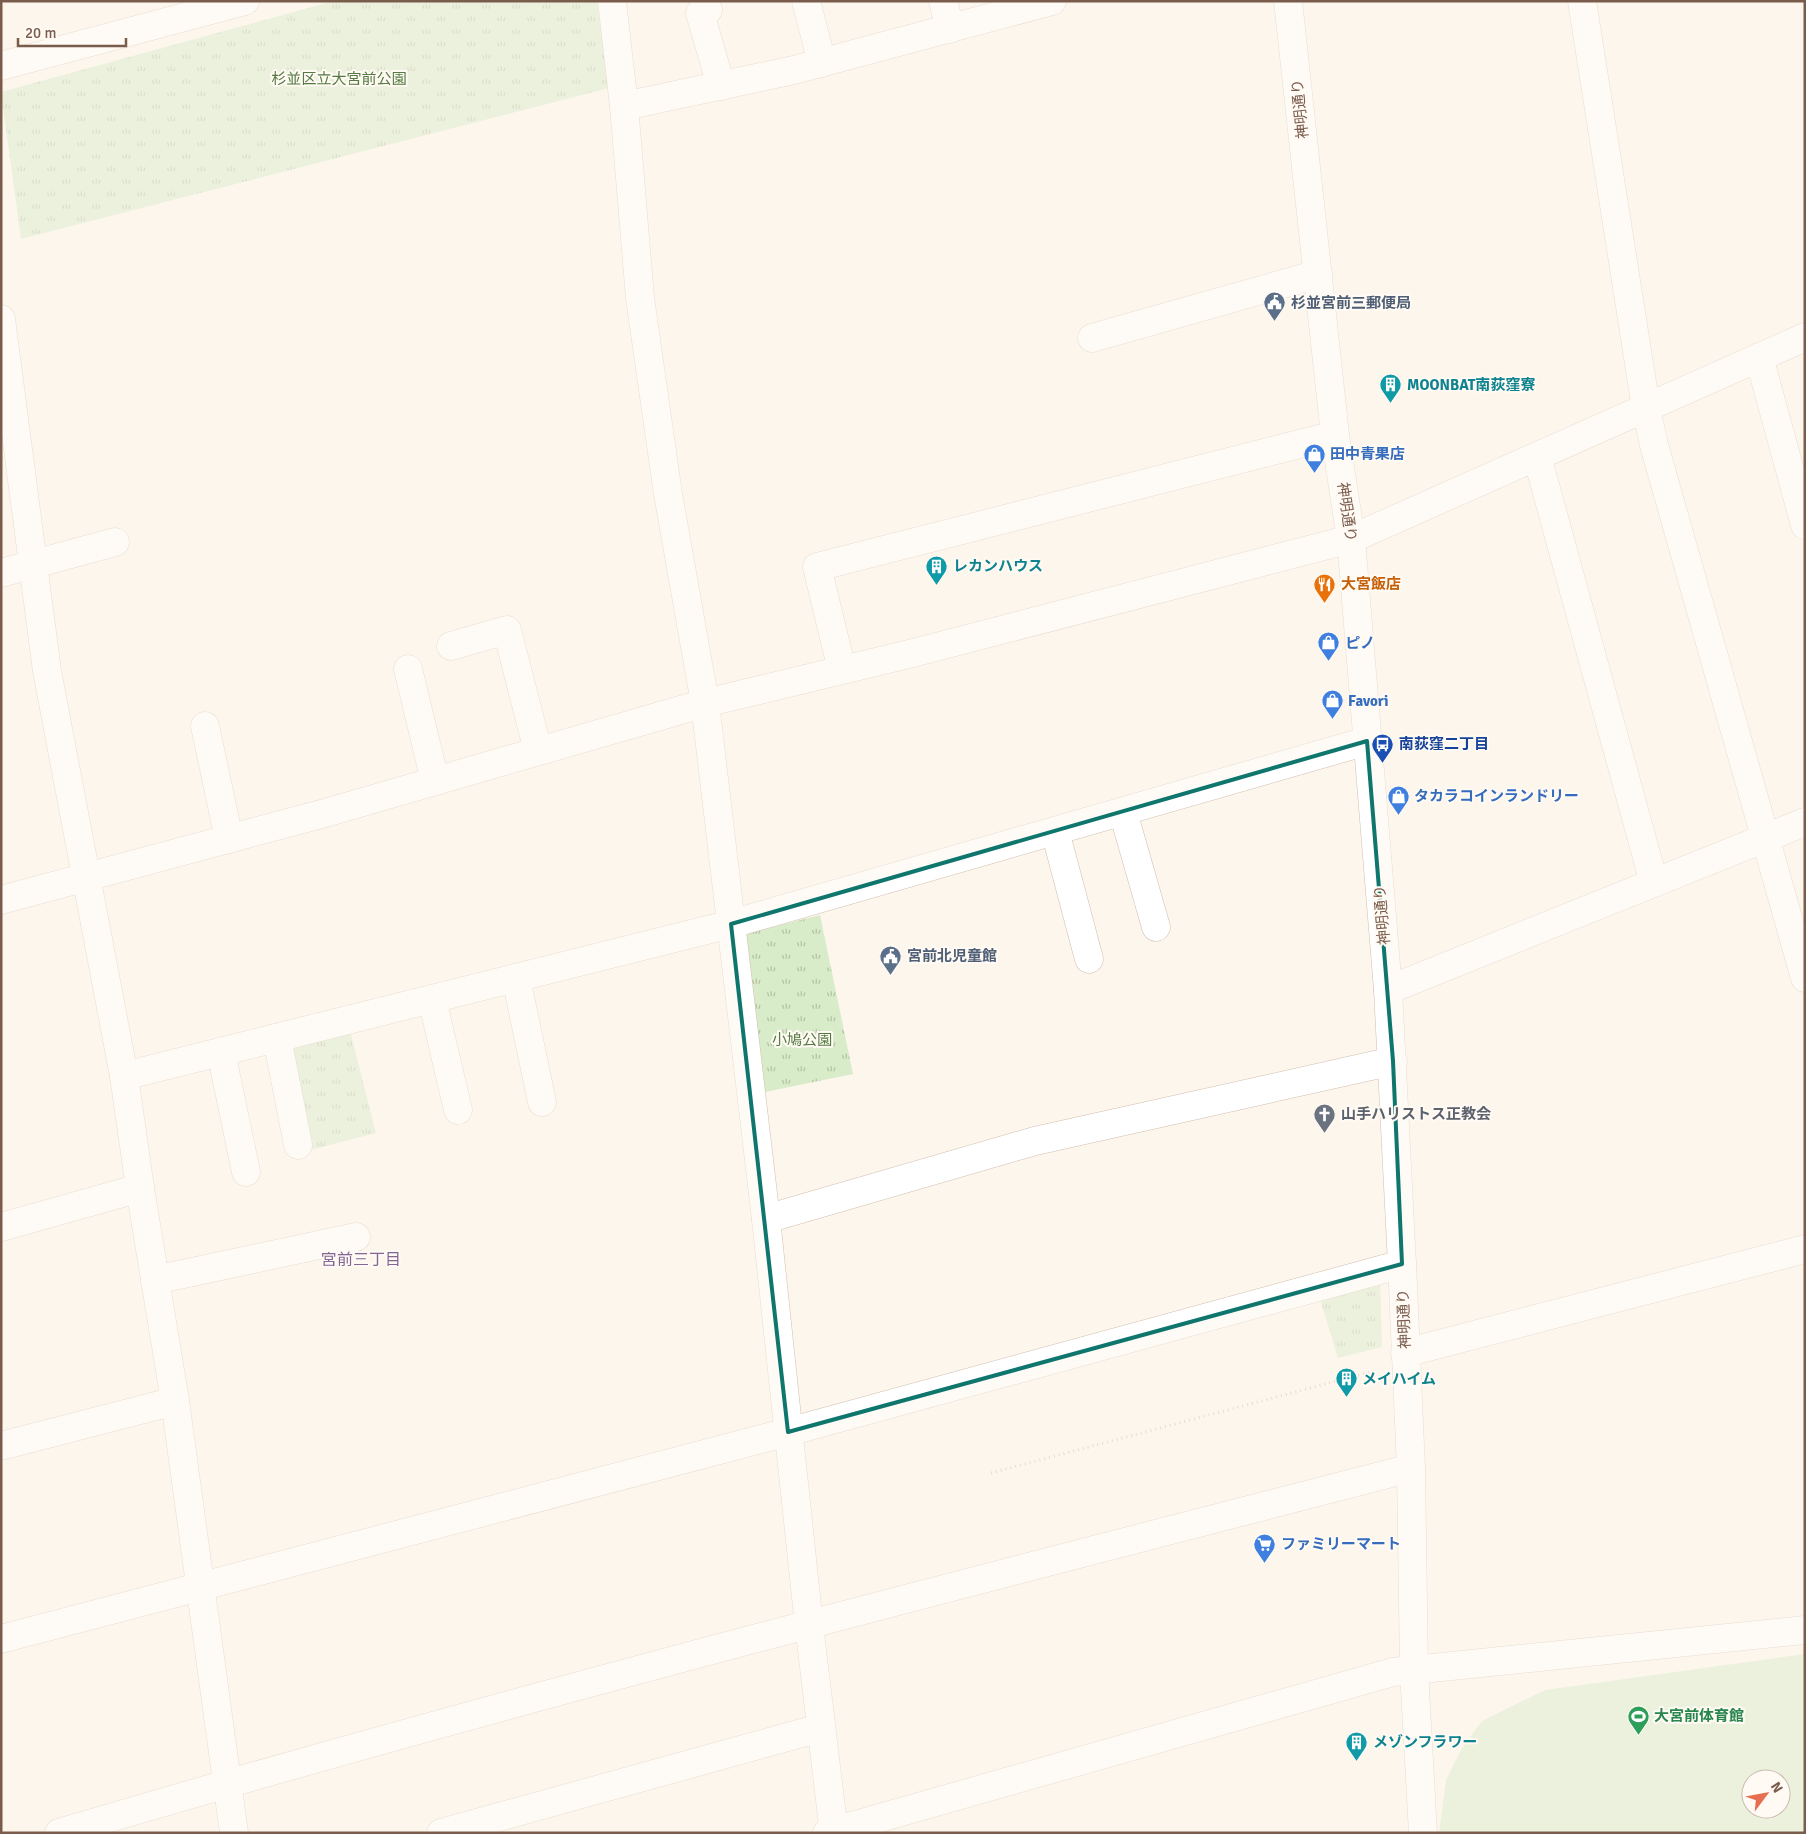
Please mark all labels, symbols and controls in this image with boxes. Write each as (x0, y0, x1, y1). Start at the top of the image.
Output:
scale bar (18, 15, 125, 47)
text: 20 m (25, 24, 56, 42)
park label: 杉並区立大宮前公園 (271, 70, 407, 88)
street label: 神明通り (1288, 78, 1312, 140)
public building icon: 杉並宮前三郵便局 (1263, 291, 1287, 322)
place label: 杉並宮前三郵便局 (1291, 294, 1411, 312)
building icon: MOONBAT南荻窪寮 (1379, 373, 1403, 404)
place label: MOONBAT南荻窪寮 (1407, 376, 1535, 394)
shop icon: 田中青果店 (1302, 442, 1326, 473)
place label: 田中青果店 (1330, 445, 1405, 463)
street label: 神明通り (1334, 481, 1360, 543)
building icon: レカンハウス (925, 554, 949, 585)
place label: レカンハウス (953, 557, 1043, 575)
restaurant icon: 大宮飯店 (1313, 572, 1337, 603)
place label: 大宮飯店 (1341, 575, 1401, 593)
shop icon: ピノ (1317, 631, 1341, 662)
place label: ピノ (1345, 634, 1375, 652)
shop icon: Favori (1320, 689, 1344, 720)
place label: Favori (1348, 692, 1389, 710)
bus stop icon: 南荻窪二丁目 (1371, 732, 1395, 763)
place label: 南荻窪二丁目 (1399, 735, 1489, 753)
shop icon: タカラコインランドリー (1386, 784, 1410, 815)
place label: タカラコインランドリー (1414, 787, 1579, 805)
street label: 神明通り (1370, 884, 1394, 946)
public building icon: 宮前北児童館 (879, 944, 903, 975)
place label: 宮前北児童館 (907, 947, 997, 965)
park label: 小鳩公園 (772, 1031, 832, 1049)
church icon: 山手ハリストス正教会 (1313, 1102, 1337, 1133)
place label: 山手ハリストス正教会 (1341, 1105, 1491, 1123)
district label: 宮前三丁目 (321, 1250, 401, 1270)
street label: 神明通り (1394, 1289, 1414, 1349)
building icon: メイハイム (1334, 1367, 1358, 1398)
place label: メイハイム (1362, 1370, 1436, 1388)
supermarket icon: ファミリーマート (1253, 1532, 1277, 1563)
place label: ファミリーマート (1281, 1535, 1401, 1553)
sports icon: 大宮前体育館 (1626, 1704, 1650, 1735)
place label: 大宮前体育館 (1654, 1707, 1744, 1725)
building icon: メゾンフラワー (1345, 1730, 1369, 1761)
place label: メゾンフラワー (1373, 1733, 1478, 1751)
north arrow (1741, 1769, 1791, 1819)
text: N (1767, 1779, 1786, 1796)

